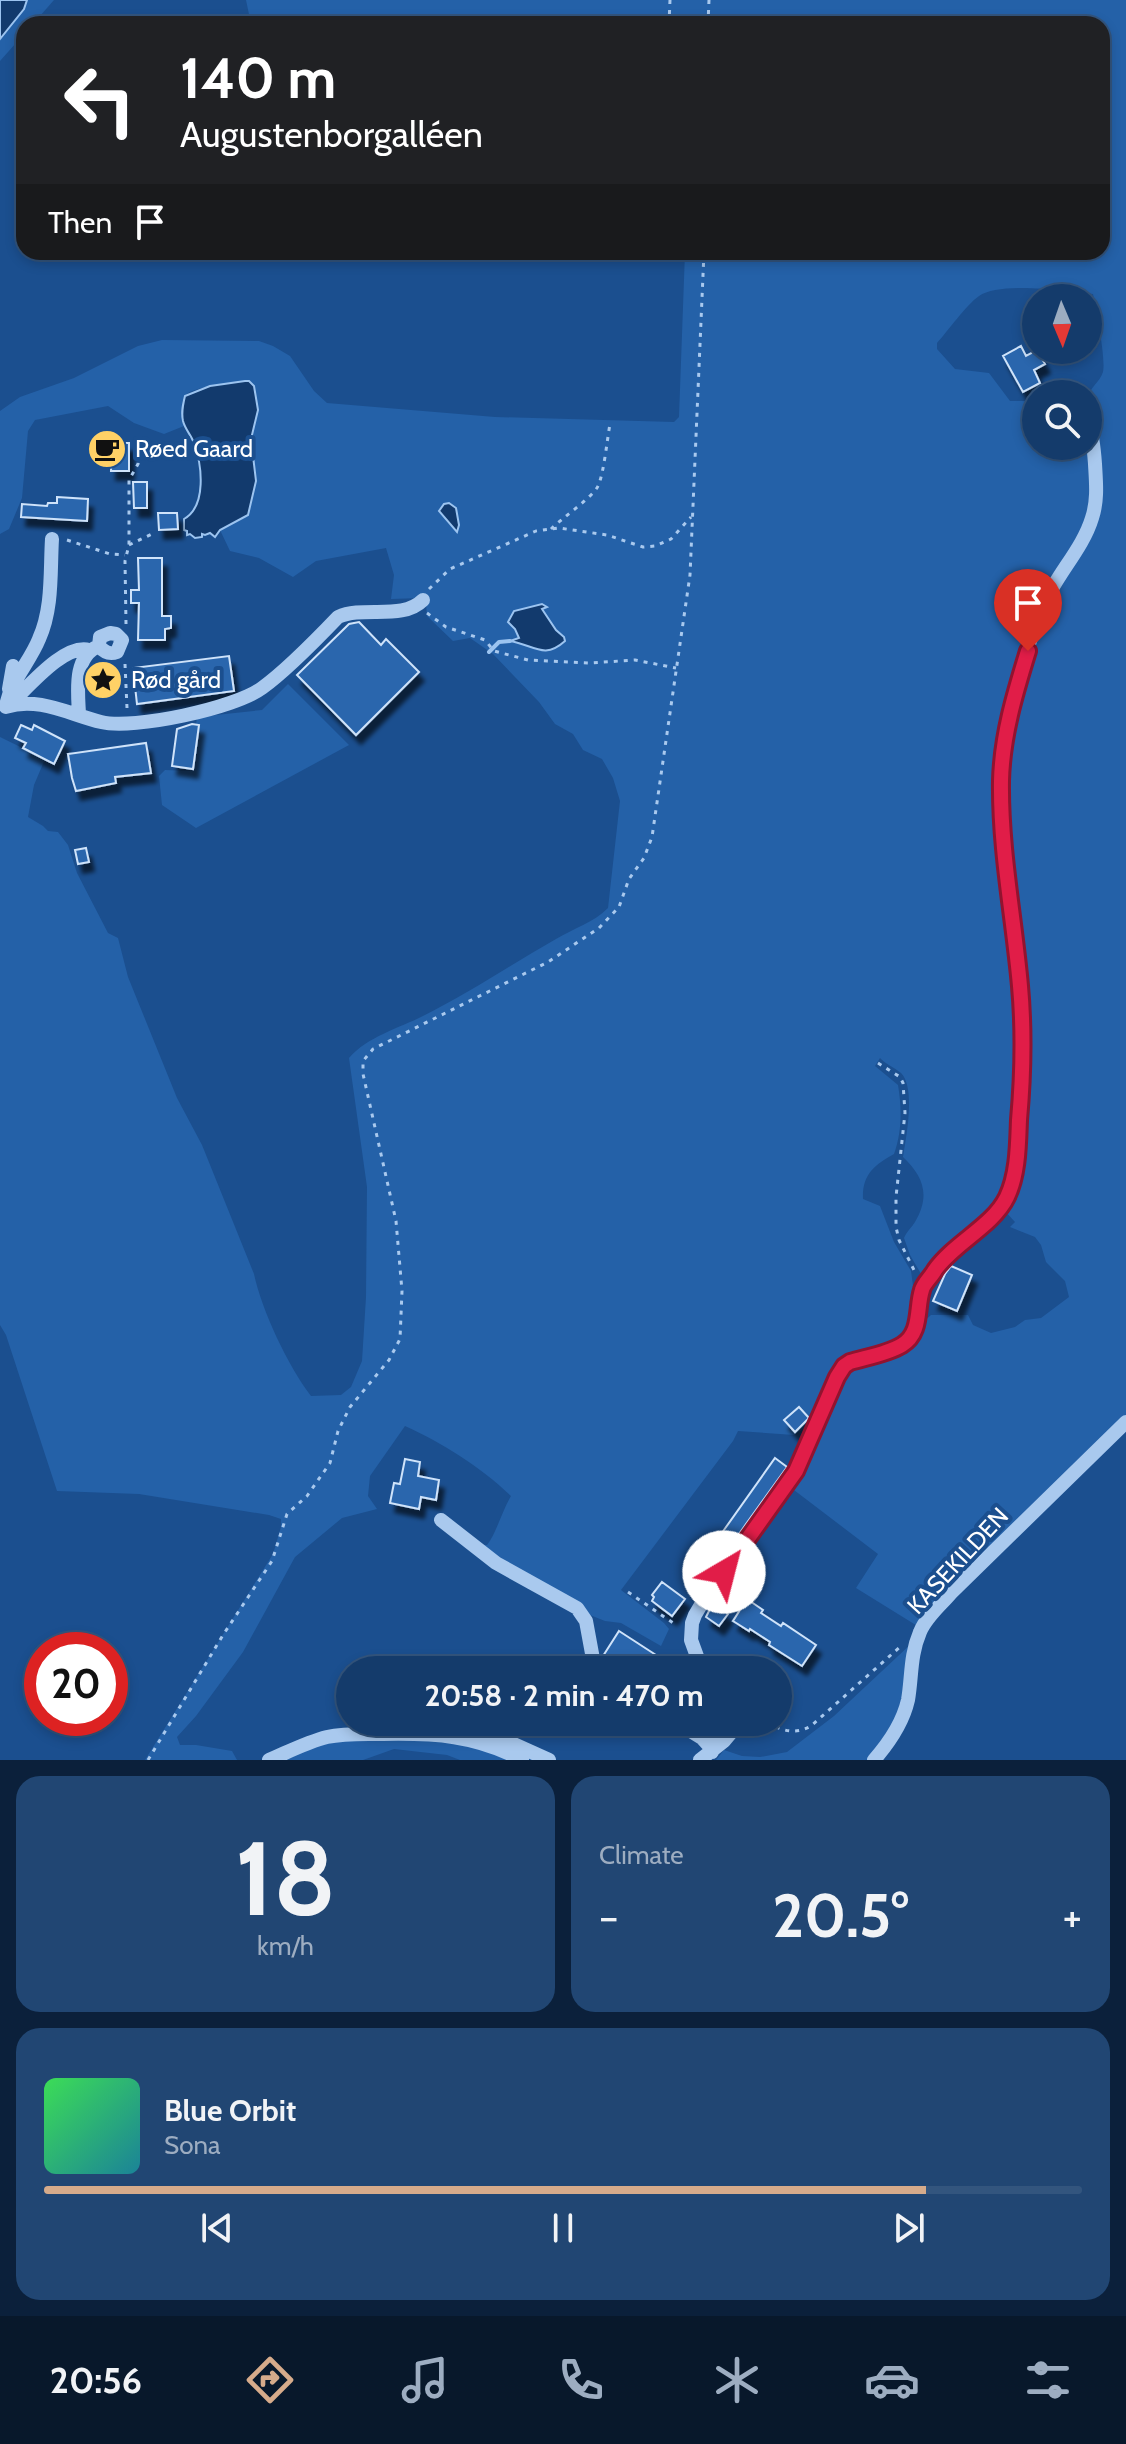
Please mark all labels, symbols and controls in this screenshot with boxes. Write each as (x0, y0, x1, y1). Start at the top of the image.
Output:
text: 140 m (180, 44, 336, 112)
icon: left (48, 48, 152, 152)
text: Augustenborgalléen (180, 112, 483, 156)
icon: arrive (128, 200, 172, 244)
text: Then (48, 204, 112, 241)
north arrow (1022, 284, 1102, 364)
map controls (1022, 284, 1102, 460)
button: search (1022, 380, 1102, 460)
cafe icon: Røed Gaard (86, 428, 128, 470)
place label: Røed Gaard (135, 434, 253, 463)
pin (994, 569, 1062, 651)
icon: arrive (1006, 581, 1050, 625)
place icon: Rød gård (82, 659, 124, 701)
place label: Rød gård (131, 665, 221, 694)
street label: KASEKILDEN (901, 1501, 1014, 1620)
position arrow (682, 1530, 766, 1614)
speed limit sign: 20 (24, 1632, 128, 1736)
text: 20:58 · 2 min · 470 m (425, 1677, 703, 1714)
text: 18 (235, 1815, 336, 1941)
text: Climate (599, 1839, 684, 1871)
text: 20.5° (772, 1879, 909, 1952)
text: − (599, 1890, 618, 1943)
text: + (1063, 1890, 1082, 1943)
text: km/h (257, 1930, 314, 1962)
text: Blue Orbit (164, 2092, 296, 2129)
text: Sona (164, 2129, 221, 2161)
icon: previous (195, 2206, 239, 2250)
icon: pause (541, 2206, 585, 2250)
icon: next (887, 2206, 931, 2250)
icon: directions (242, 2352, 298, 2408)
icon: music (397, 2352, 453, 2408)
icon: phone (553, 2352, 609, 2408)
icon: climate (709, 2352, 765, 2408)
icon: car (864, 2352, 920, 2408)
icon: filters (1020, 2352, 1076, 2408)
text: 20:56 (50, 2358, 142, 2402)

